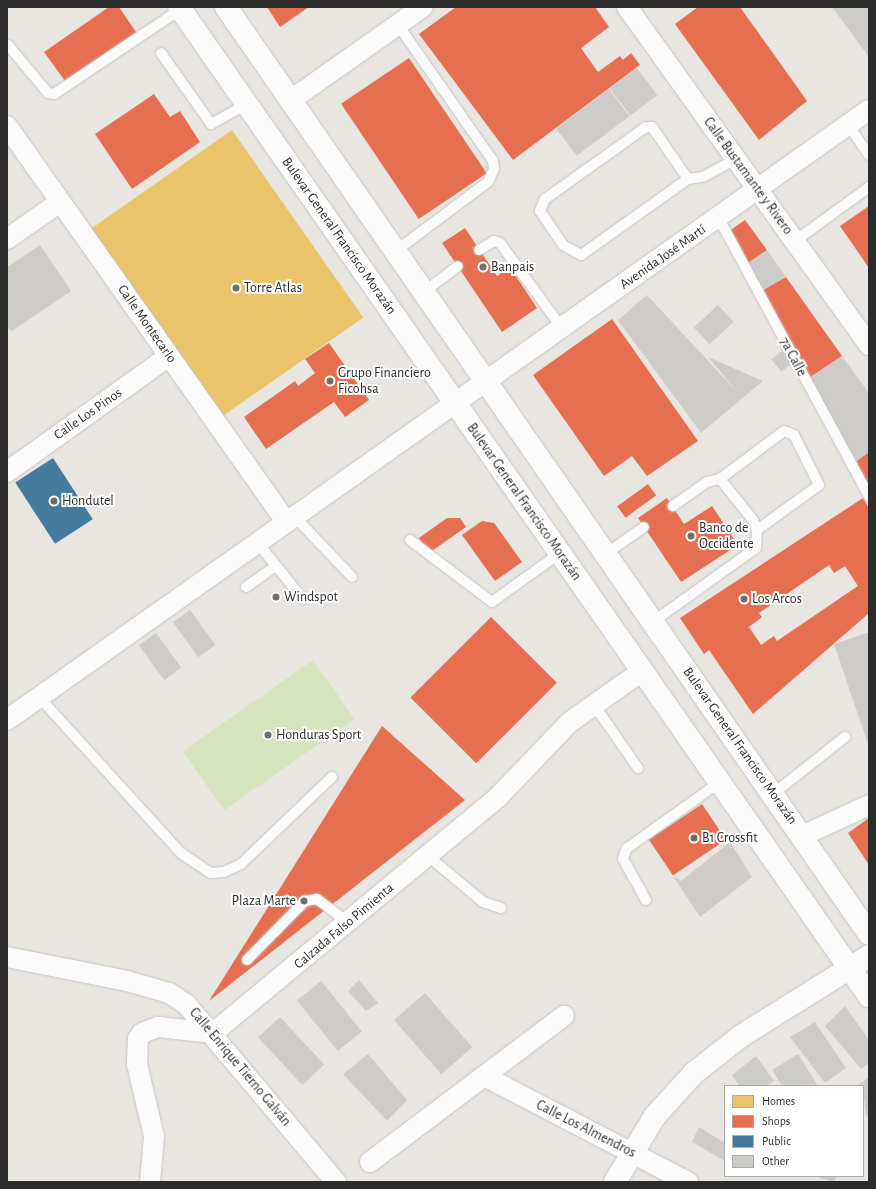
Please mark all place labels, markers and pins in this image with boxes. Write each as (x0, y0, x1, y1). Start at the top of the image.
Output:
place label: Banpais (491, 259, 534, 275)
marker: Banpais (478, 262, 488, 272)
place label: Torre Atlas (244, 280, 302, 296)
marker: Torre Atlas (231, 283, 241, 293)
place label: Grupo Financiero Ficohsa (338, 365, 431, 398)
marker: Grupo Financiero Ficohsa (325, 376, 335, 386)
place label: Hondutel (62, 493, 114, 509)
marker: Hondutel (49, 496, 59, 506)
place label: Banco de Occidente (699, 520, 754, 552)
marker: Banco de Occidente (686, 531, 696, 541)
place label: Windspot (284, 589, 338, 605)
place label: Los Arcos (752, 591, 802, 607)
marker: Windspot (271, 592, 281, 602)
marker: Los Arcos (739, 594, 749, 604)
place label: Honduras Sport (276, 727, 361, 743)
marker: Honduras Sport (263, 730, 273, 740)
place label: B1 Crossfit (702, 830, 758, 846)
marker: B1 Crossfit (689, 833, 699, 843)
place label: Plaza Marte (232, 893, 296, 909)
marker: Plaza Marte (299, 896, 309, 906)

